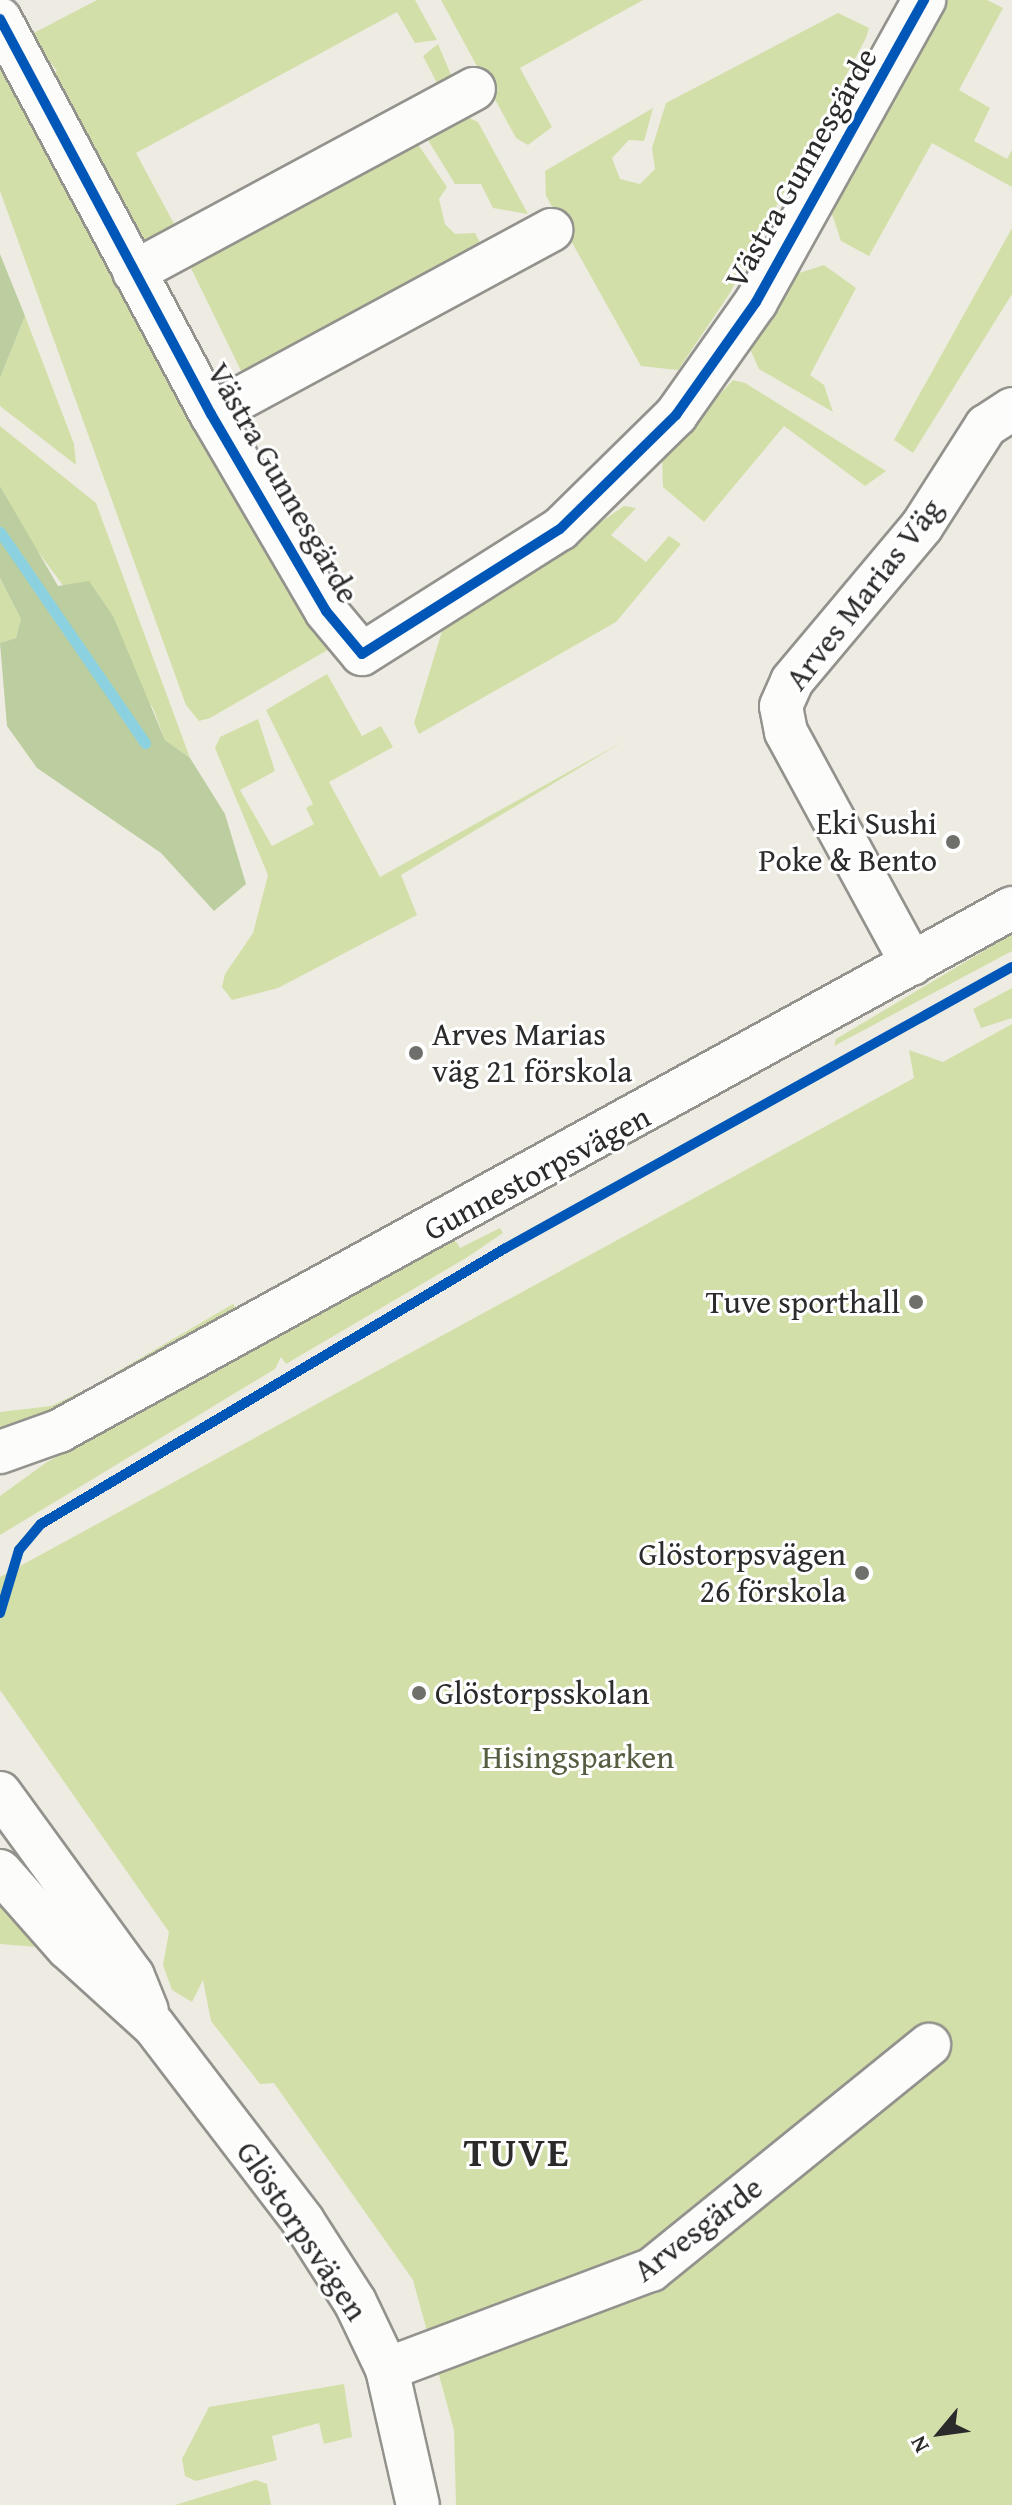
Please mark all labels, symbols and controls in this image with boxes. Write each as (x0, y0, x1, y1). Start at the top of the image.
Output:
street label: Västra Gunnesgärde (717, 41, 885, 295)
street label: Västra Gunnesgärde (199, 356, 367, 610)
street label: Arves Marias Väg (777, 490, 951, 698)
place label: Eki Sushi Poke & Bento (758, 805, 937, 880)
marker: Eki Sushi Poke & Bento (944, 833, 962, 851)
place label: Arves Marias väg 21 förskola (432, 1016, 632, 1091)
marker: Arves Marias väg 21 förskola (407, 1044, 425, 1062)
street label: Gunnestorpsvägen (417, 1097, 657, 1249)
place label: Tuve sporthall (706, 1283, 900, 1321)
marker: Tuve sporthall (907, 1293, 925, 1311)
place label: Glöstorpsvägen 26 förskola (638, 1536, 846, 1611)
marker: Glöstorpsvägen 26 förskola (853, 1564, 871, 1582)
place label: Glöstorpsskolan (435, 1674, 649, 1712)
marker: Glöstorpsskolan (410, 1684, 428, 1702)
park label: Hisingsparken (482, 1738, 674, 1776)
district label: TUVE (464, 2128, 570, 2176)
street label: Glöstorpsvägen (228, 2134, 376, 2328)
street label: Arvesgärde (626, 2168, 770, 2290)
north arrow (900, 2393, 980, 2473)
text: N (901, 2430, 937, 2459)

